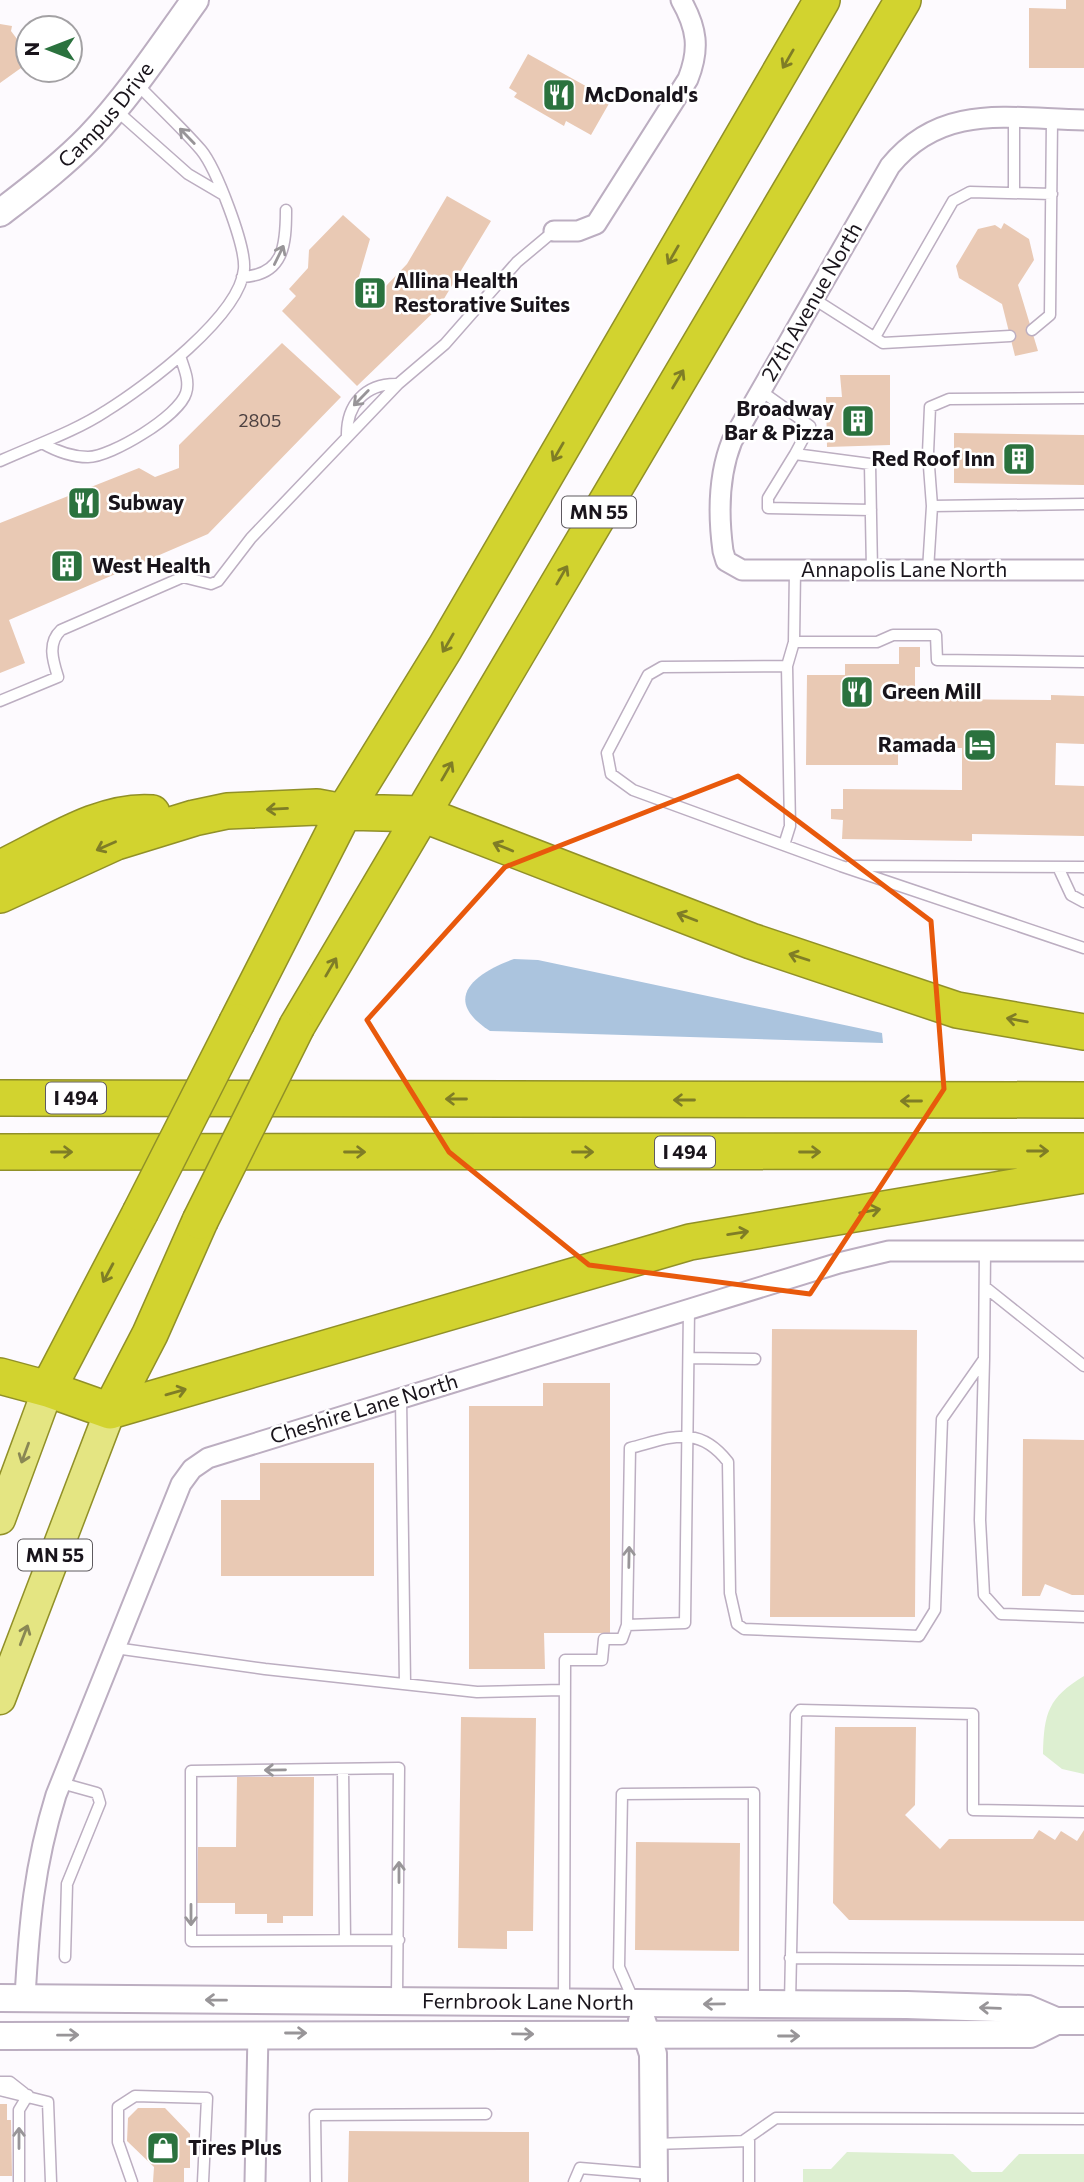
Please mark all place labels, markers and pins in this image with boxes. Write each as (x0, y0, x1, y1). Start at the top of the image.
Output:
restaurant icon: McDonald's (540, 76, 578, 114)
place label: McDonald's (584, 81, 698, 106)
place label: Allina Health Restorative Suites (394, 267, 570, 316)
building icon: Allina Health Restorative Suites (351, 274, 389, 312)
place label: Broadway Bar & Pizza (724, 395, 834, 444)
building icon: Broadway Bar & Pizza (839, 402, 877, 440)
building icon: Red Roof Inn (1000, 440, 1038, 478)
place label: Red Roof Inn (872, 445, 995, 470)
restaurant icon: Subway (65, 484, 103, 522)
place label: Subway (108, 489, 185, 514)
building icon: West Health (48, 547, 86, 585)
place label: West Health (92, 552, 211, 577)
restaurant icon: Green Mill (838, 673, 876, 711)
place label: Green Mill (882, 678, 981, 703)
hotel icon: Ramada (961, 726, 999, 764)
place label: Ramada (878, 731, 956, 756)
shop icon: Tires Plus (144, 2129, 182, 2167)
place label: Tires Plus (188, 2134, 282, 2159)

